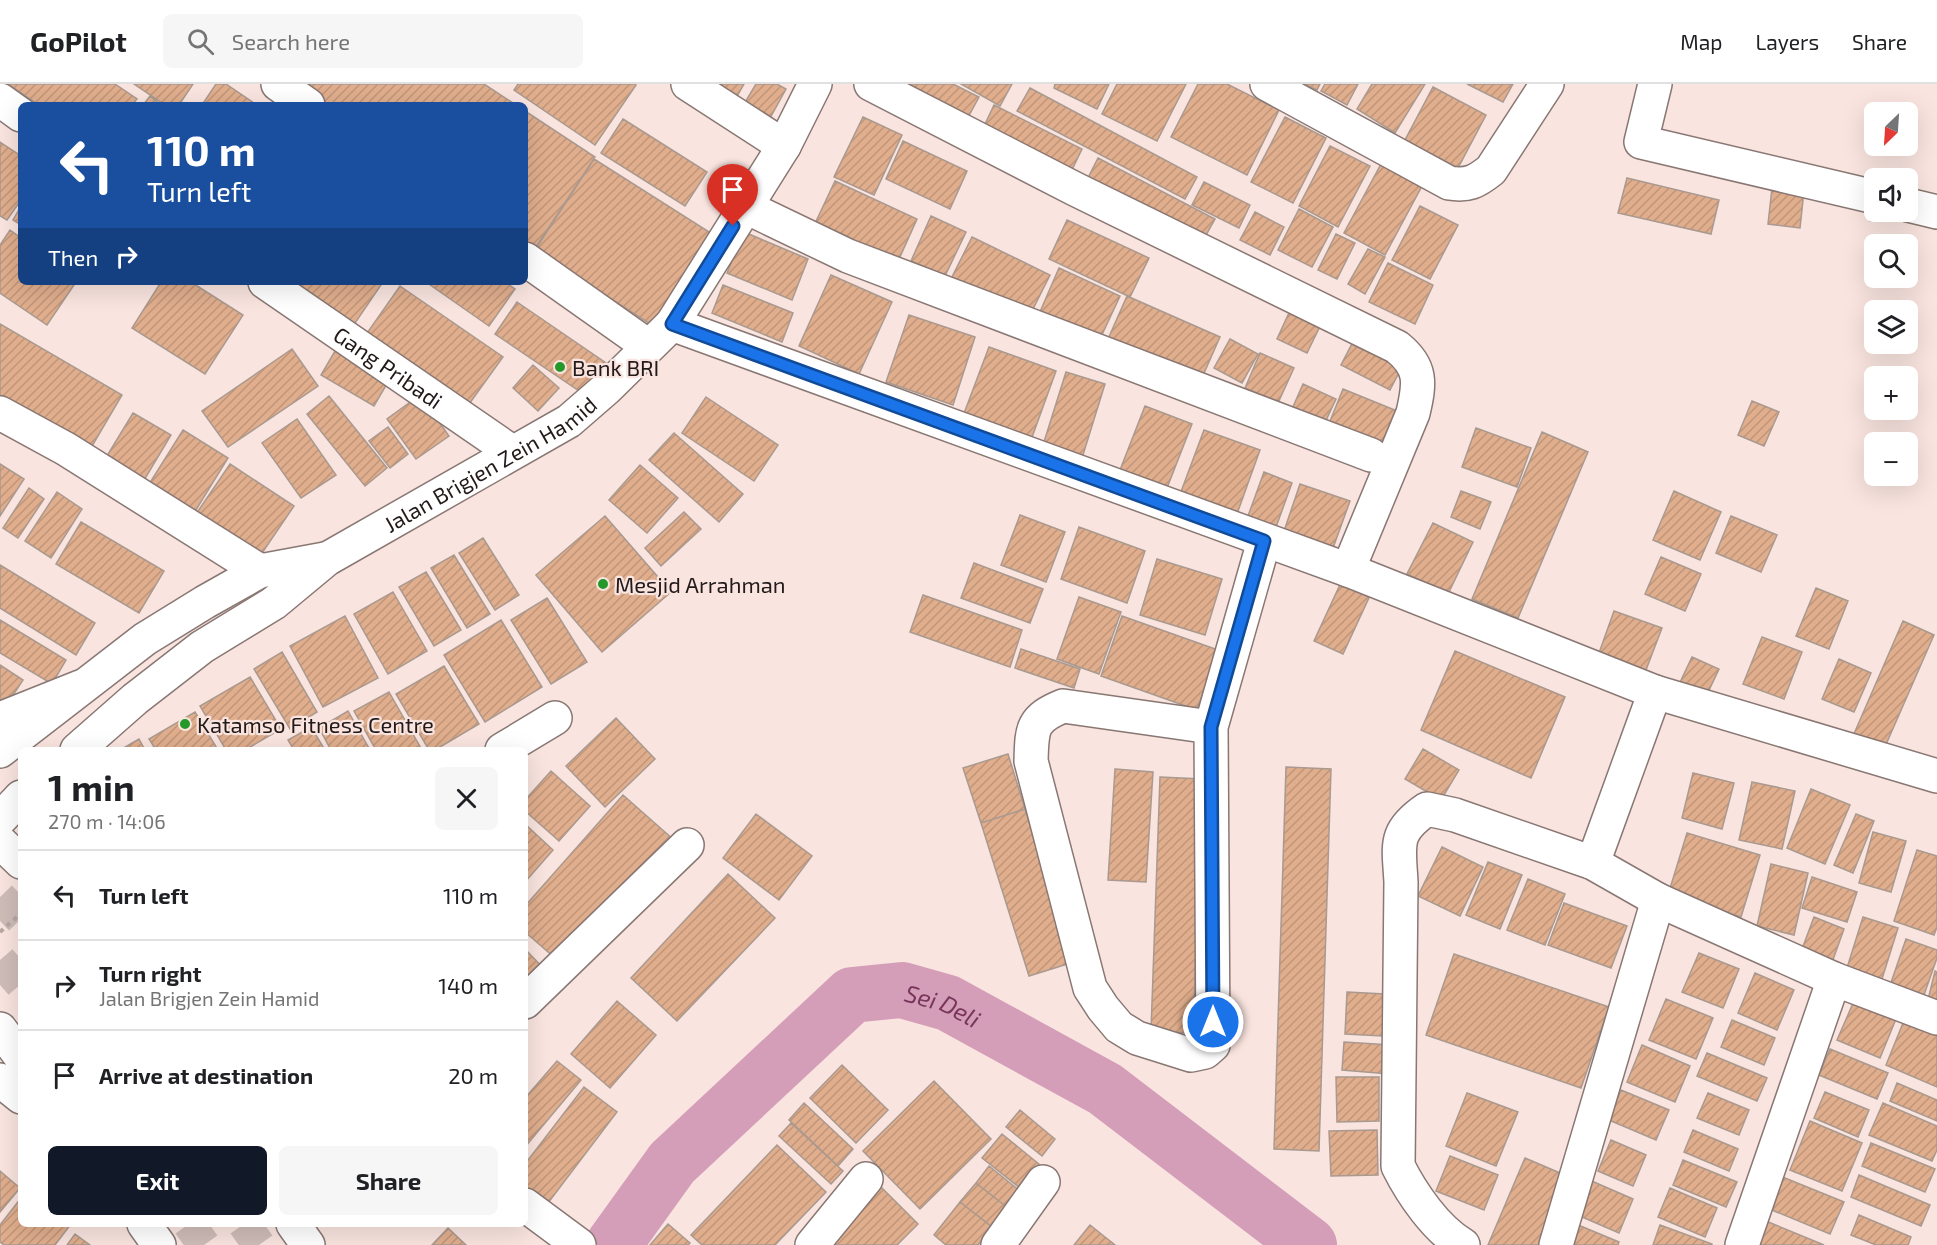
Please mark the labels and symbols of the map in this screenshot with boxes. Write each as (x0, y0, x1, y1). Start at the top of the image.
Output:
north arrow (1864, 102, 1918, 156)
pin (707, 164, 758, 226)
street label: Gang Pribadi (329, 321, 448, 413)
place label: Bank BRI (572, 354, 659, 380)
marker: Bank BRI (553, 360, 567, 374)
street label: Jalan Brigjen Zein Hamid (379, 391, 601, 537)
place label: Mesjid Arrahman (615, 571, 786, 598)
marker: Mesjid Arrahman (596, 577, 610, 591)
place label: Katamso Fitness Centre (197, 711, 434, 737)
marker: Katamso Fitness Centre (178, 717, 192, 731)
water label: Sei Deli (902, 977, 986, 1033)
position arrow (1181, 990, 1245, 1054)

